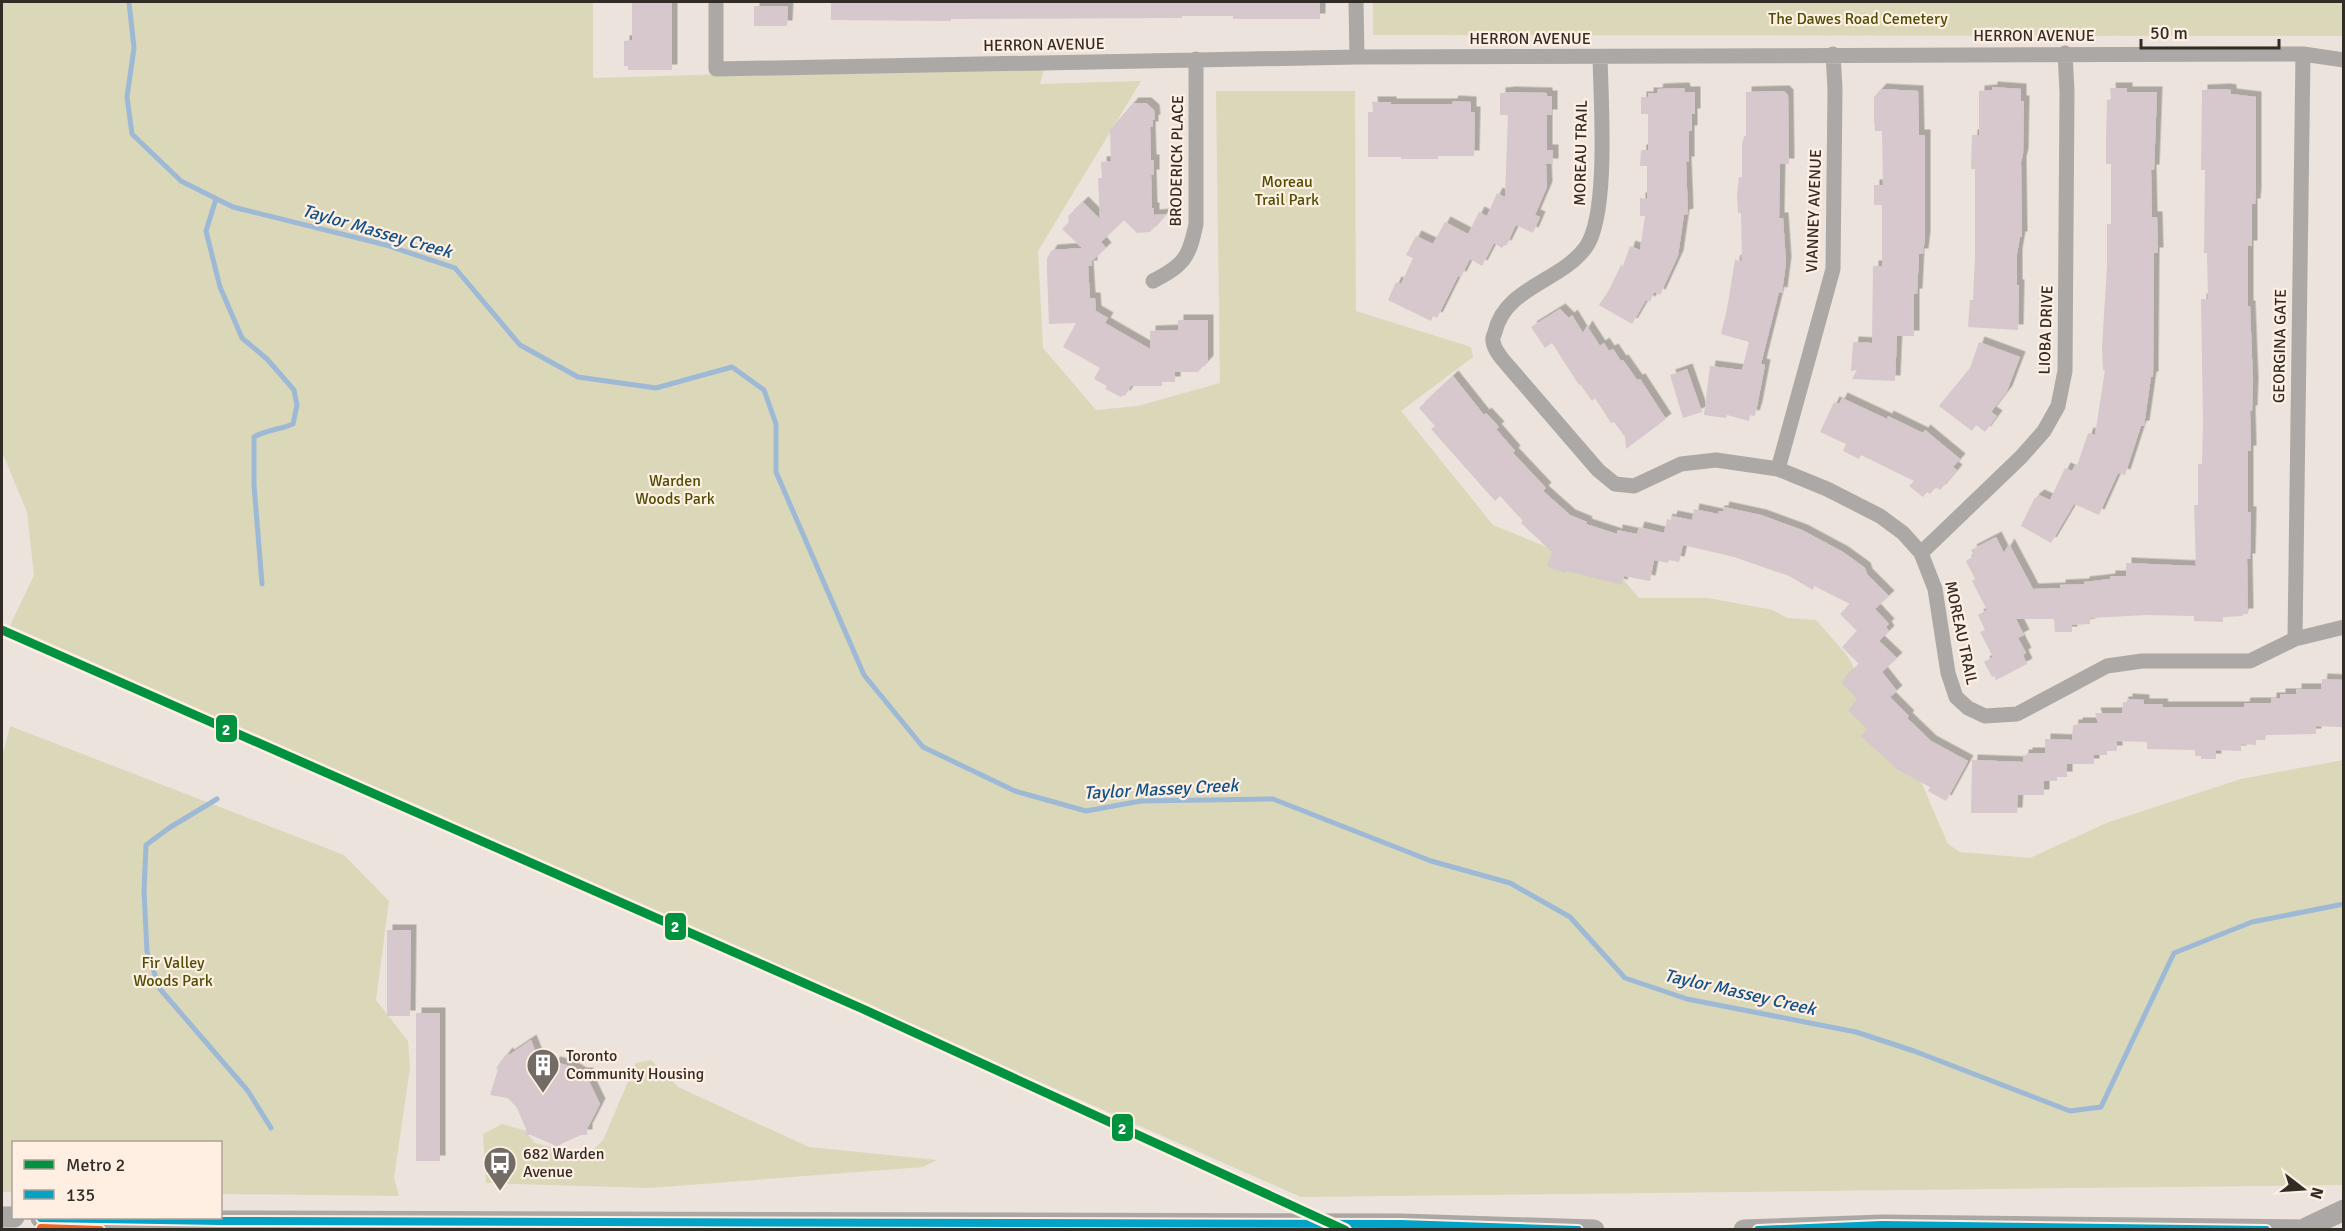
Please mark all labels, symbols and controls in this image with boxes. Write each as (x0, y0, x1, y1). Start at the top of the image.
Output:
park label: The Dawes Road Cemetery (1768, 9, 1948, 29)
scale bar (2141, 12, 2279, 50)
text: 50 m (2150, 22, 2188, 44)
street label: HERRON AVENUE (1973, 26, 2095, 46)
street label: HERRON AVENUE (1469, 29, 1591, 49)
street label: HERRON AVENUE (983, 34, 1105, 56)
street label: BRODERICK PLACE (1166, 95, 1188, 227)
street label: MOREAU TRAIL (1570, 100, 1592, 206)
street label: VIANNEY AVENUE (1802, 149, 1826, 273)
park label: Moreau Trail Park (1255, 172, 1319, 210)
water label: Taylor Massey Creek (300, 199, 456, 263)
street label: LIOBA DRIVE (2034, 285, 2058, 375)
street label: GEORGINA GATE (2269, 289, 2291, 403)
park label: Warden Woods Park (635, 471, 715, 509)
street label: MOREAU TRAIL (1940, 579, 1982, 687)
line badge: 2 (215, 714, 238, 743)
text: 2 (222, 720, 230, 740)
water label: Taylor Massey Creek (1083, 774, 1241, 804)
line badge: 2 (664, 912, 687, 941)
text: 2 (671, 917, 679, 937)
park label: Fir Valley Woods Park (133, 953, 213, 991)
water label: Taylor Massey Creek (1662, 964, 1820, 1021)
place label: Toronto Community Housing (566, 1046, 704, 1084)
building icon: Toronto Community Housing (525, 1047, 561, 1094)
line badge: 2 (1111, 1113, 1134, 1142)
text: 2 (1118, 1119, 1126, 1139)
legend (12, 1141, 222, 1219)
place label: 682 Warden Avenue (523, 1144, 605, 1182)
bus stop icon: 682 Warden Avenue (482, 1145, 518, 1192)
text: Metro 2 (66, 1154, 125, 1176)
north arrow (2273, 1159, 2333, 1219)
text: 135 (66, 1184, 95, 1206)
text: N (2305, 1185, 2328, 1201)

